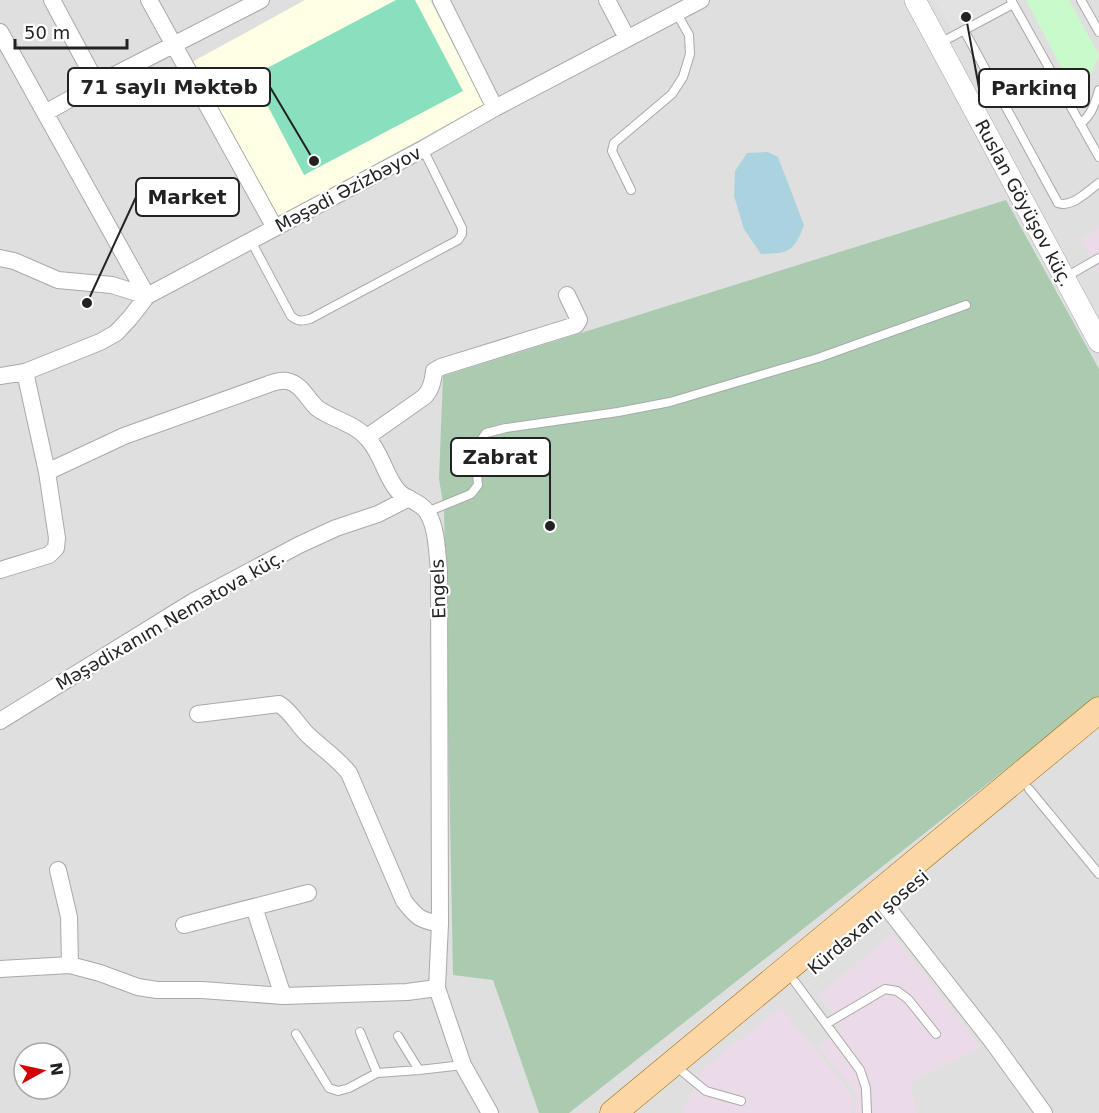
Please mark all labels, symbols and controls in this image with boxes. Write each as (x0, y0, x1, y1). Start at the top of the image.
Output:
scale bar (15, 12, 128, 50)
text: 50 m (24, 22, 70, 43)
callout: 71 saylı Məktəb (68, 68, 270, 106)
callout: Parkinq (979, 69, 1089, 107)
text: 71 saylı Məktəb (80, 75, 258, 99)
text: Parkinq (991, 76, 1077, 100)
street label: Ruslan Göyüşov küç. (971, 116, 1077, 290)
street label: Məşədi Əzizbəyov (272, 142, 425, 236)
callout: Market (136, 178, 239, 216)
text: Market (147, 185, 227, 209)
callout: Zabrat (451, 438, 550, 476)
text: Zabrat (462, 445, 538, 469)
street label: Məşədixanım Nemətova küç. (52, 546, 288, 694)
street label: Engels (426, 559, 450, 619)
street label: Kürdəxanı şosesi (803, 865, 933, 979)
north arrow (12, 1041, 72, 1101)
text: N (46, 1061, 67, 1077)

